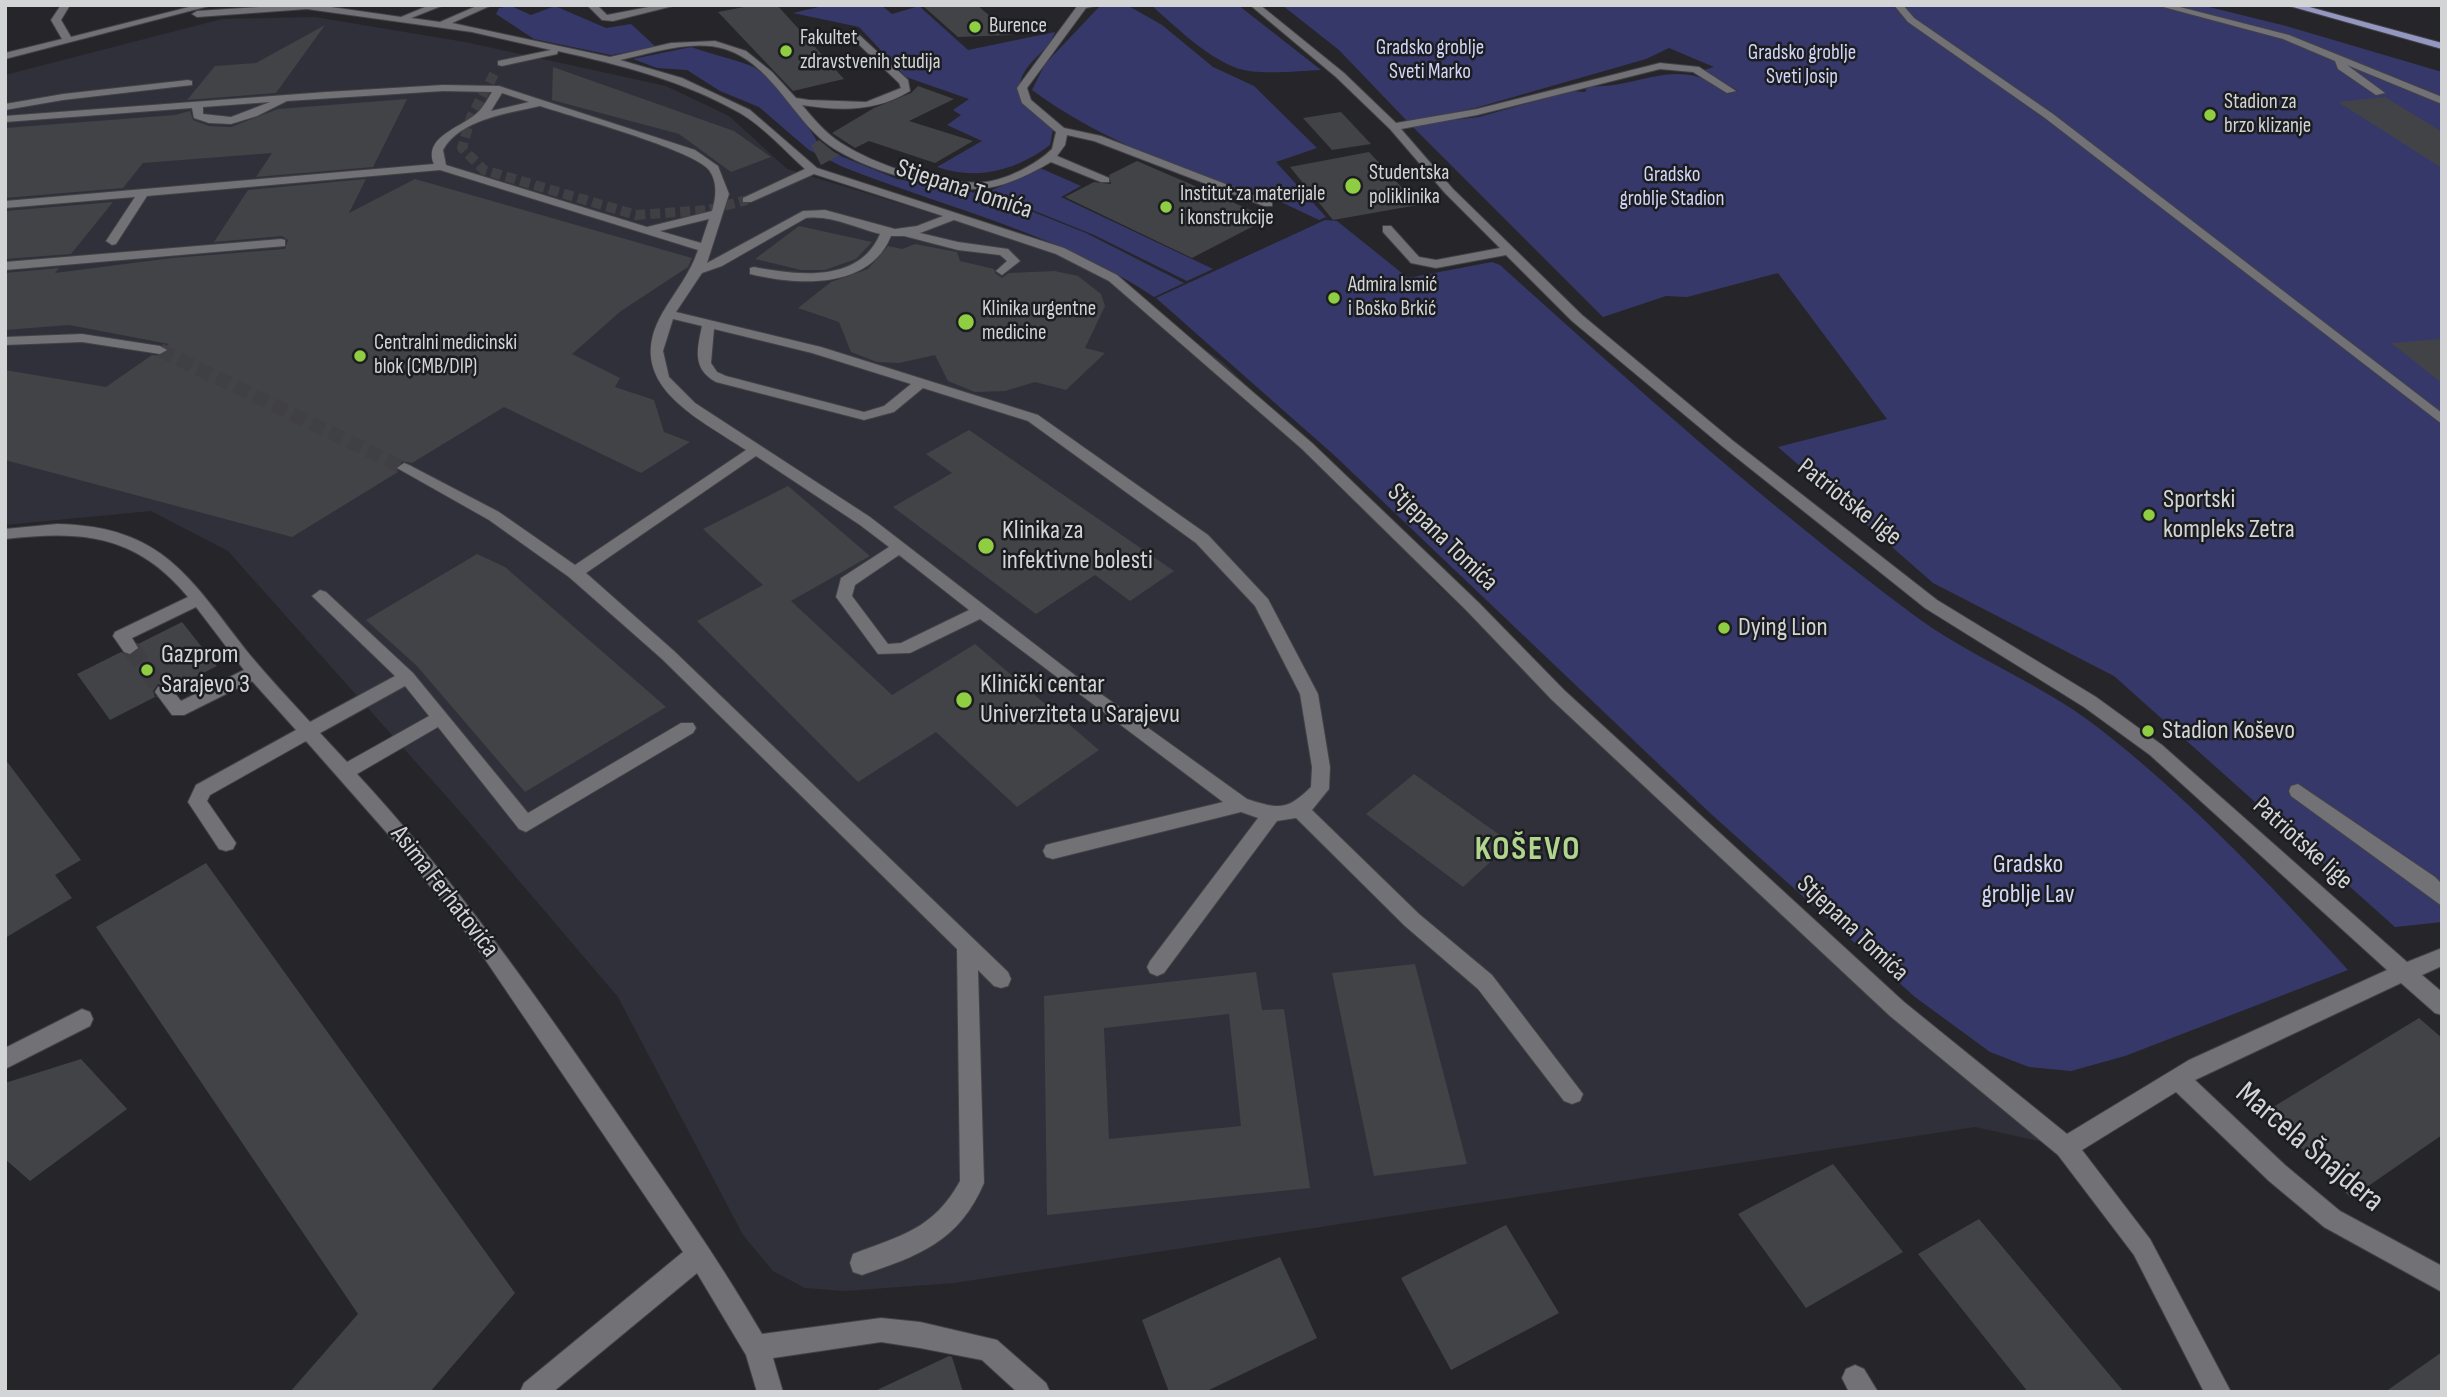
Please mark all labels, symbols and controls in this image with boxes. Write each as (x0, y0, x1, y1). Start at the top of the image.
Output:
place label: Burence (989, 14, 1047, 40)
marker: Burence (967, 19, 983, 35)
place label: Fakultet zdravstvenih studija (800, 26, 941, 76)
park label: Gradsko groblje Sveti Marko (1376, 36, 1484, 86)
park label: Gradsko groblje Sveti Josip (1748, 41, 1856, 91)
marker: Fakultet zdravstvenih studija (778, 43, 794, 59)
place label: Stadion za brzo klizanje (2224, 90, 2311, 140)
marker: Stadion za brzo klizanje (2202, 107, 2218, 123)
street label: Stjepana Tomića (892, 153, 1036, 227)
place label: Studentska poliklinika (1369, 161, 1449, 211)
park label: Gradsko groblje Stadion (1619, 163, 1725, 213)
marker: Studentska poliklinika (1343, 176, 1363, 196)
place label: Institut za materijale i konstrukcije (1180, 182, 1325, 232)
marker: Institut za materijale i konstrukcije (1158, 199, 1174, 215)
place label: Admira Ismić i Boško Brkić (1348, 273, 1438, 323)
marker: Admira Ismić i Boško Brkić (1326, 290, 1342, 306)
place label: Klinika urgentne medicine (982, 297, 1096, 347)
marker: Klinika urgentne medicine (956, 312, 976, 332)
place label: Centralni medicinski blok (CMB/DIP) (374, 331, 517, 381)
marker: Centralni medicinski blok (CMB/DIP) (352, 348, 368, 364)
street label: Patriotske lige (1791, 453, 1907, 553)
street label: Stjepana Tomića (1380, 478, 1504, 598)
place label: Sportski kompleks Zetra (2163, 484, 2295, 546)
marker: Sportski kompleks Zetra (2141, 507, 2157, 523)
place label: Klinika za infektivne bolesti (1002, 515, 1153, 576)
marker: Klinika za infektivne bolesti (976, 536, 996, 556)
place label: Dying Lion (1738, 612, 1828, 644)
marker: Dying Lion (1716, 620, 1732, 636)
place label: Gazprom Sarajevo 3 (161, 639, 250, 700)
marker: Gazprom Sarajevo 3 (139, 662, 155, 678)
place label: Klinički centar Univerziteta u Sarajevu (980, 669, 1180, 730)
marker: Klinički centar Univerziteta u Sarajevu (954, 690, 974, 710)
place label: Stadion Koševo (2162, 715, 2295, 747)
marker: Stadion Koševo (2140, 723, 2156, 739)
street label: Patriotske lige (2246, 791, 2358, 897)
street label: Asima Ferhatovića (383, 820, 505, 964)
district label: KOŠEVO (1475, 831, 1581, 871)
park label: Gradsko groblje Lav (1981, 849, 2075, 910)
street label: Stjepana Tomića (1790, 869, 1914, 989)
street label: Marcela Šnajdera (2227, 1075, 2391, 1221)

